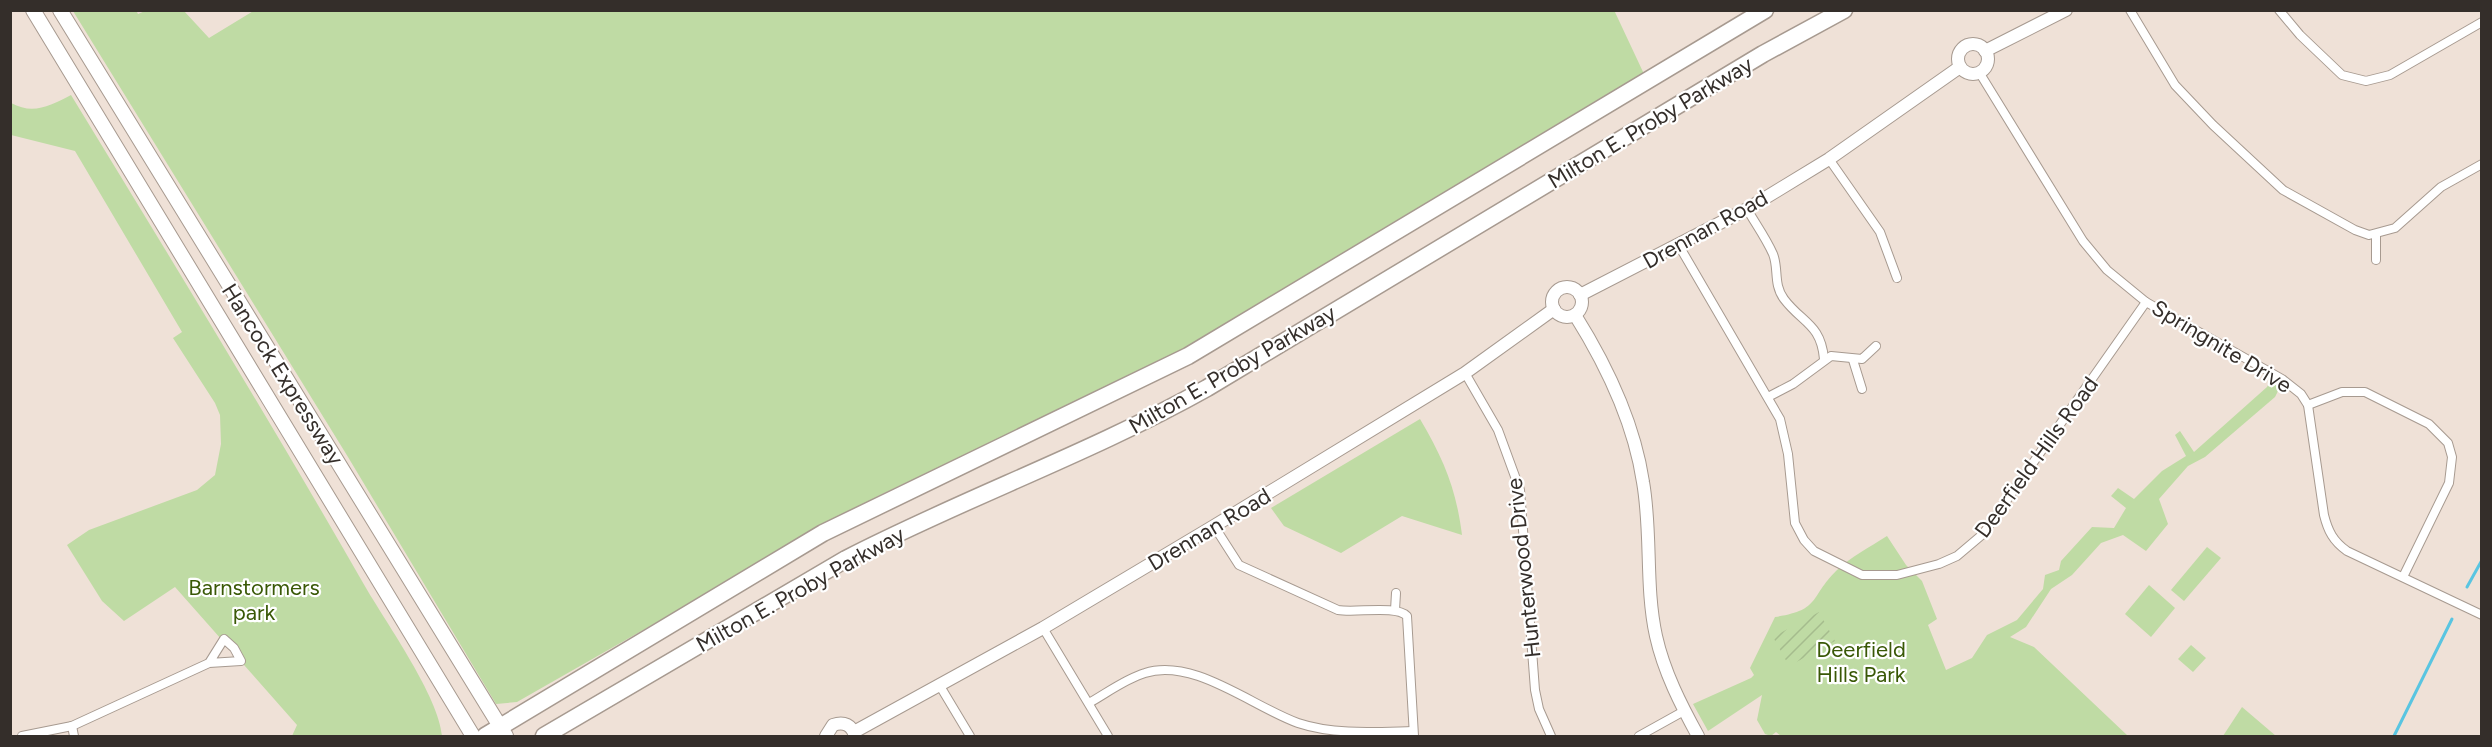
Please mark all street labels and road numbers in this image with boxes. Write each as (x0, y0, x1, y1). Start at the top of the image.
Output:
street label: Milton E. Proby Parkway (1543, 50, 1758, 194)
street label: Drennan Road (1638, 184, 1772, 275)
street label: Hancock Expressway (216, 279, 350, 470)
street label: Springnite Drive (2147, 294, 2296, 399)
street label: Milton E. Proby Parkway (1124, 299, 1341, 440)
street label: Deerfield Hills Road (1969, 371, 2104, 543)
street label: Hunterwood Drive (1501, 477, 1546, 659)
street label: Drennan Road (1143, 482, 1276, 577)
street label: Milton E. Proby Parkway (691, 521, 910, 658)

